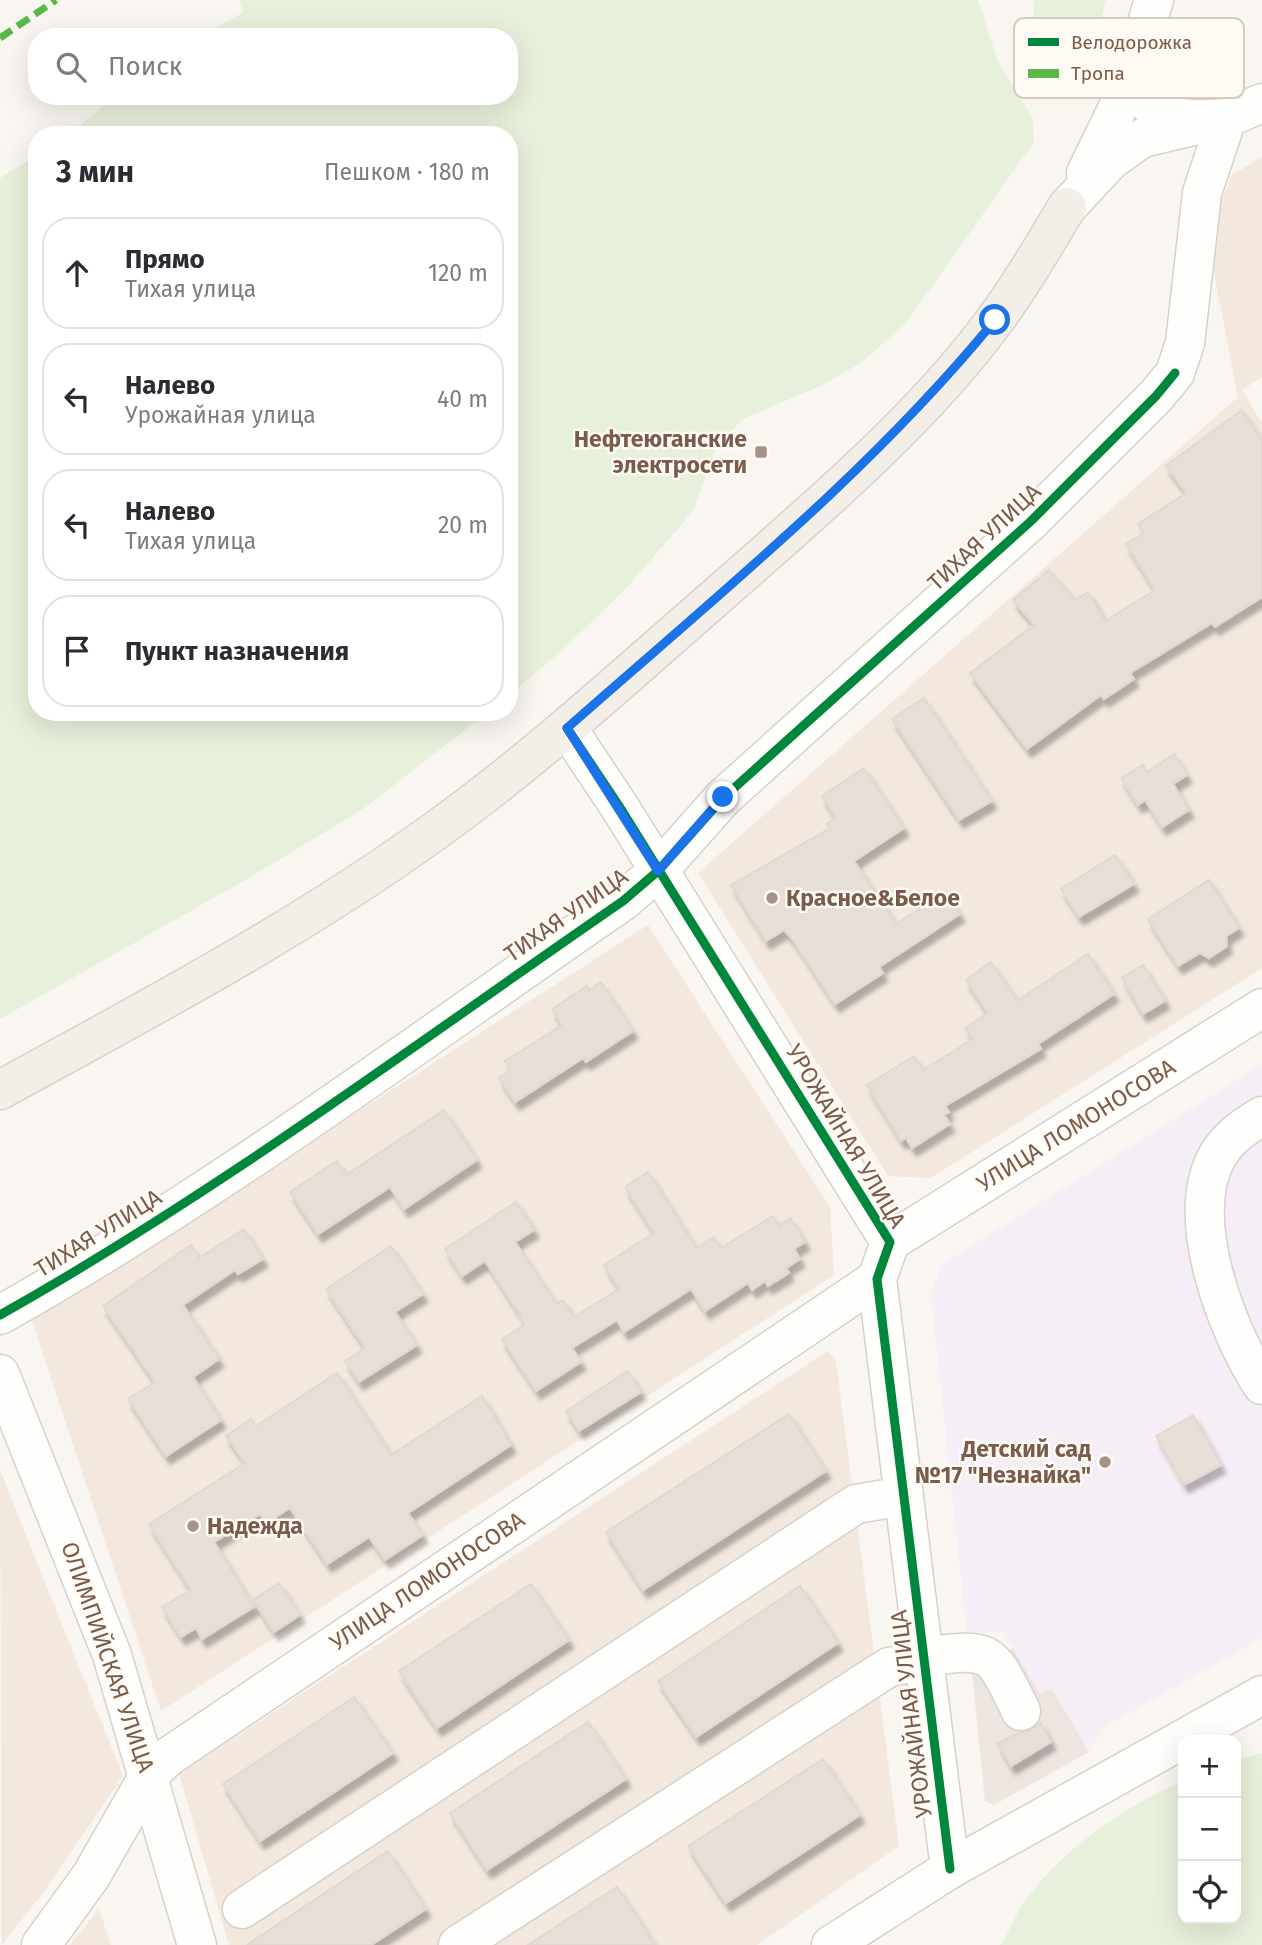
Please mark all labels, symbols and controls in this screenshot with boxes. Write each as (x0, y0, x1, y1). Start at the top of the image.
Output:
legend (1014, 18, 1244, 98)
search box (28, 28, 518, 105)
text: Велодорожка (1071, 31, 1192, 54)
icon: search (52, 48, 90, 86)
text: Поиск (108, 51, 182, 82)
text: Тропа (1071, 62, 1125, 85)
text: 3 мин (56, 154, 134, 190)
text: Пешком · 180 m (324, 158, 490, 186)
text: Прямо (125, 244, 205, 275)
icon: ahead (58, 254, 96, 292)
text: 120 m (428, 259, 488, 287)
text: Тихая улица (125, 275, 256, 303)
route start (979, 304, 1010, 335)
text: Налево (125, 370, 215, 401)
icon: left (58, 380, 96, 418)
text: 40 m (437, 385, 488, 413)
text: Урожайная улица (125, 401, 316, 429)
place label: Нефтеюганские электросети (574, 425, 747, 479)
marker: Нефтеюганские электросети (753, 444, 769, 460)
street label: ТИХАЯ УЛИЦА (922, 477, 1047, 597)
text: Налево (125, 496, 215, 527)
icon: left (58, 506, 96, 544)
text: 20 m (438, 511, 488, 539)
text: Тихая улица (125, 527, 256, 555)
icon: arrive (58, 632, 96, 670)
text: Пункт назначения (125, 636, 349, 667)
route end (707, 781, 738, 812)
street label: ТИХАЯ УЛИЦА (499, 862, 634, 968)
place label: Красное&Белое (786, 884, 960, 912)
marker: Красное&Белое (764, 890, 780, 906)
street label: УРОЖАЙНАЯ УЛИЦА (780, 1039, 912, 1234)
street label: УЛИЦА ЛОМОНОСОВА (972, 1052, 1181, 1197)
street label: ТИХАЯ УЛИЦА (29, 1182, 167, 1283)
place label: Детский сад №17 "Незнайка" (915, 1435, 1091, 1489)
marker: Детский сад №17 "Незнайка" (1097, 1454, 1113, 1470)
street label: УЛИЦА ЛОМОНОСОВА (324, 1505, 530, 1657)
place label: Надежда (207, 1512, 303, 1540)
marker: Надежда (185, 1518, 201, 1534)
street label: ОЛИМПИЙСКАЯ УЛИЦА (55, 1538, 161, 1777)
street label: УРОЖАЙНАЯ УЛИЦА (884, 1608, 938, 1820)
map controls (1178, 1735, 1241, 1924)
button: + (1178, 1735, 1241, 1798)
button: − (1178, 1798, 1241, 1861)
button: locate (1178, 1861, 1241, 1924)

